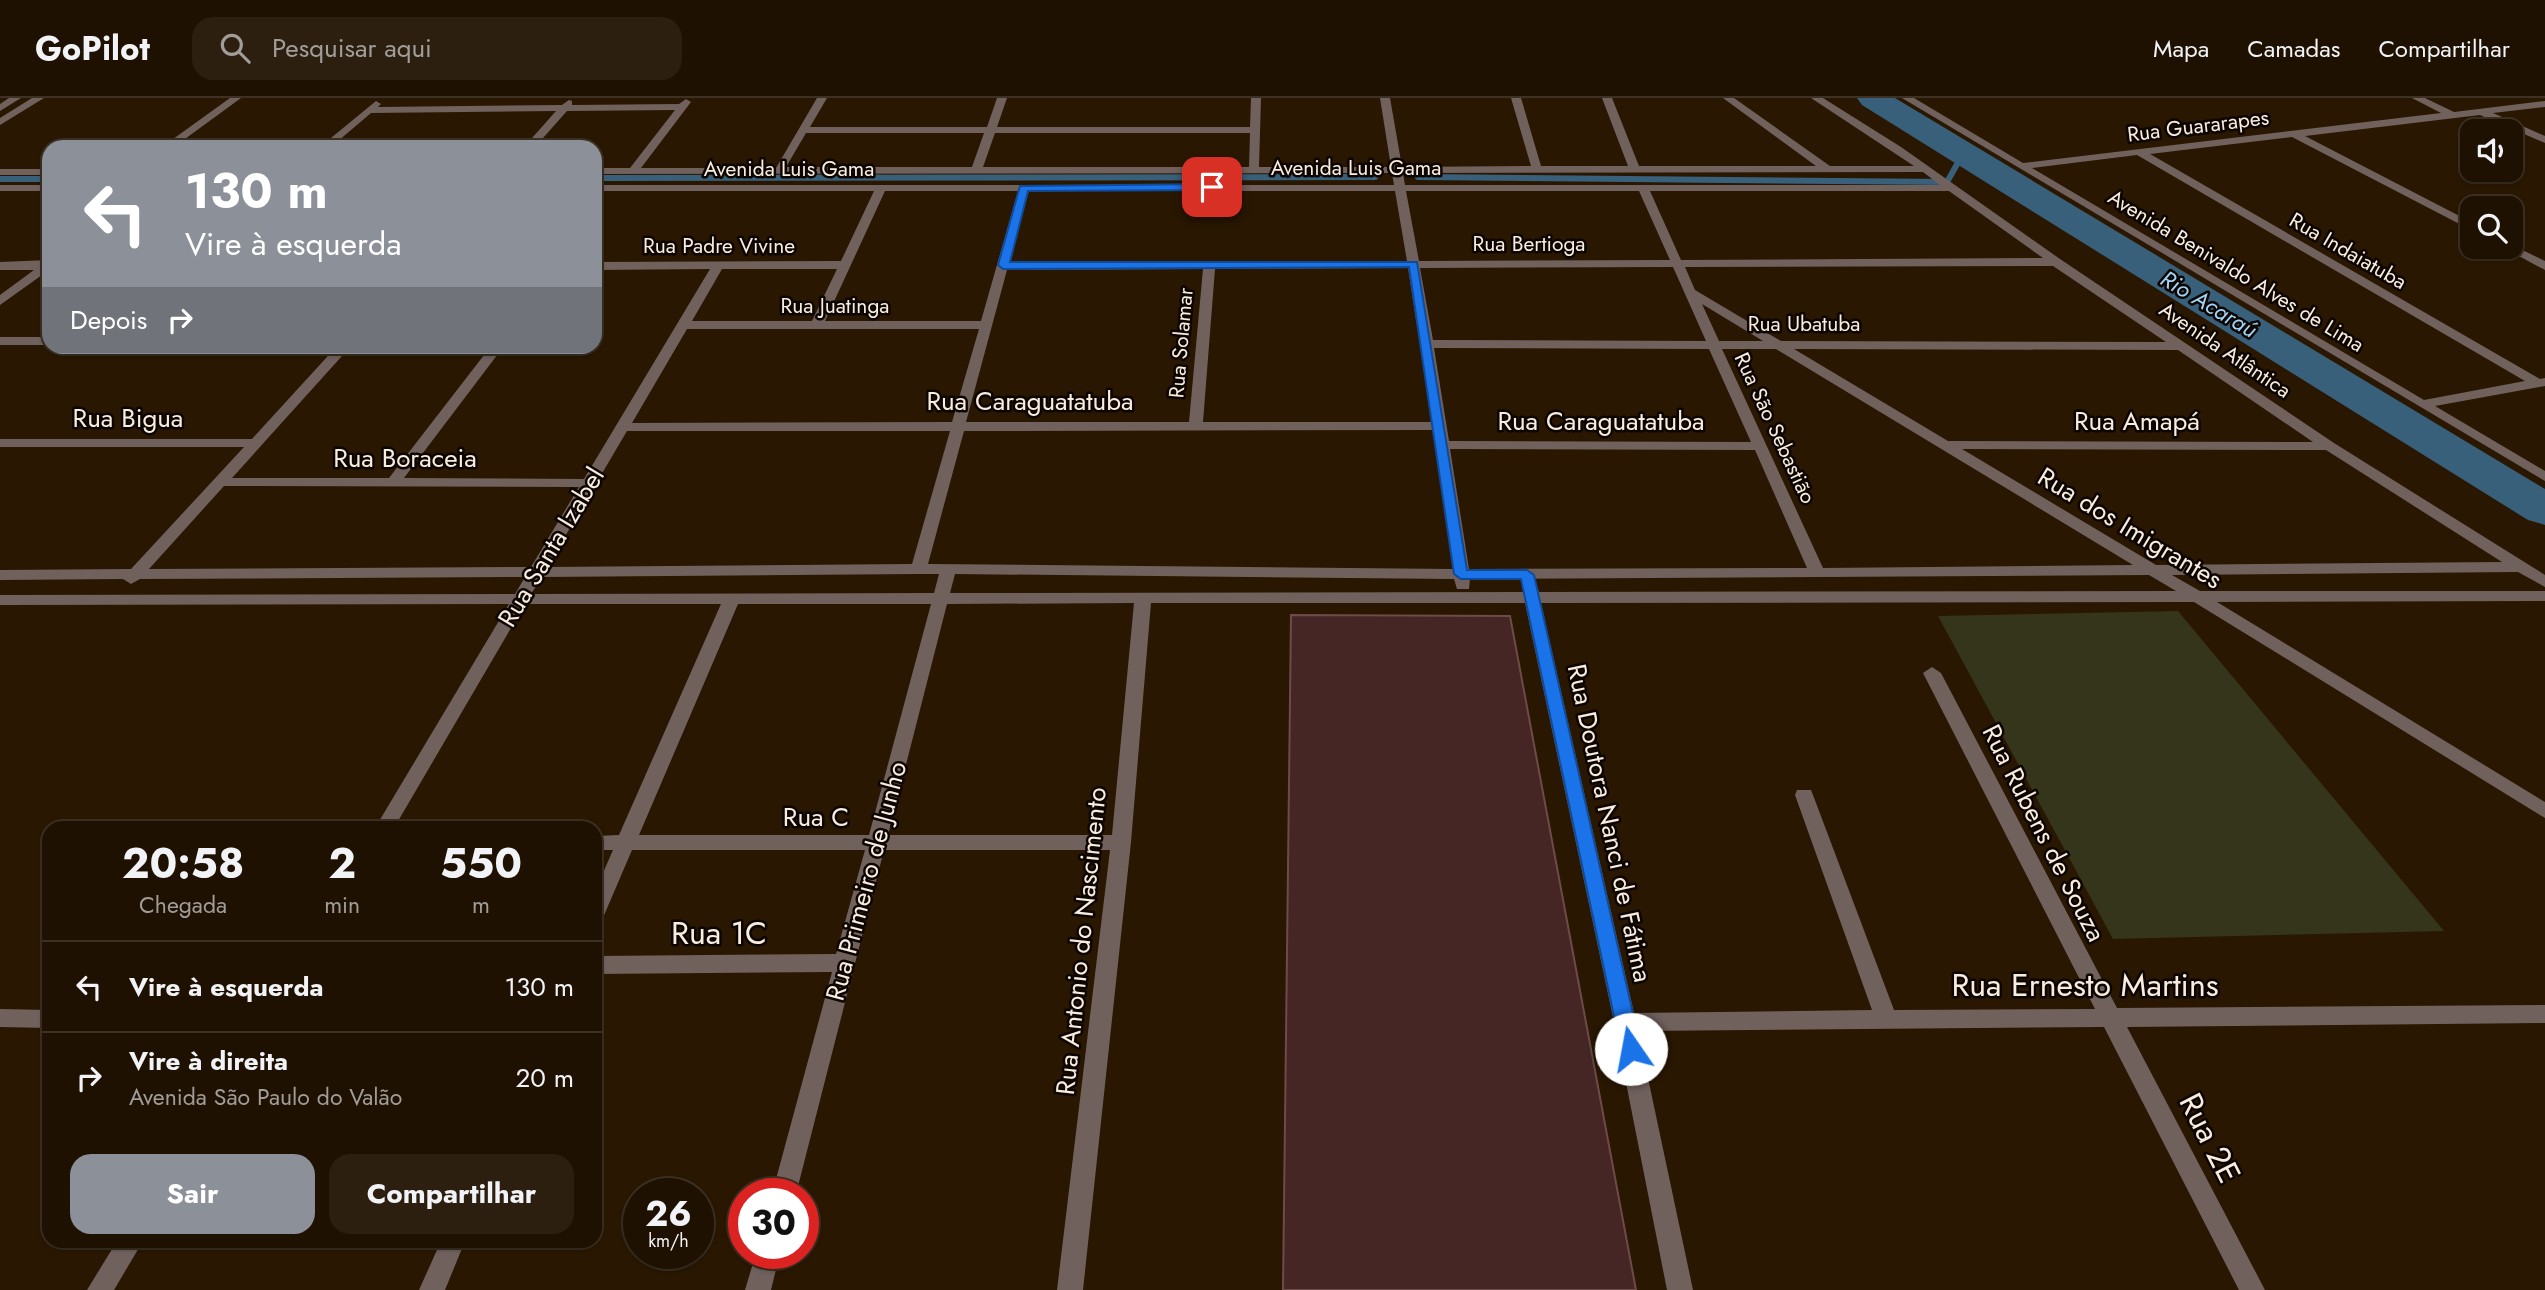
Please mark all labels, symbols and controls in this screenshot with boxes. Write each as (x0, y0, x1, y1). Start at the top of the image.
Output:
search box (192, 17, 682, 80)
text: GoPilot (35, 25, 150, 72)
icon: search (216, 29, 254, 67)
text: Pesquisar aqui (272, 29, 432, 67)
text: Mapa (2153, 31, 2209, 66)
text: Camadas (2247, 31, 2340, 66)
text: Compartilhar (2378, 31, 2510, 66)
street label: Rua Guararapes (2125, 102, 2271, 150)
map controls (2460, 119, 2523, 259)
button: sound (2460, 119, 2523, 182)
street label: Avenida Luis Gama (1271, 153, 1441, 183)
street label: Avenida Luis Gama (704, 154, 874, 184)
text: 130 m (185, 156, 328, 226)
pin (1182, 157, 1242, 217)
icon: left (70, 168, 161, 259)
icon: arrive (1193, 168, 1231, 206)
street label: Avenida Benivaldo Alves de Lima (2102, 182, 2370, 360)
button: search (2460, 196, 2523, 259)
street label: Rua Indaiatuba (2284, 205, 2412, 297)
text: Vire à esquerda (185, 221, 402, 267)
street label: Rua Bertioga (1473, 229, 1585, 259)
street label: Rua Padre Vivine (643, 231, 795, 261)
water label: Rio Acaraú (2154, 262, 2264, 346)
street label: Rua Solamar (1161, 286, 1201, 399)
street label: Rua Juatinga (781, 291, 889, 321)
street label: Avenida Atlântica (2153, 295, 2297, 405)
text: Depois (70, 301, 147, 339)
icon: right (161, 301, 199, 339)
street label: Rua Ubatuba (1748, 309, 1860, 339)
street label: Rua São Sebastião (1727, 347, 1823, 509)
street label: Rua Caraguatatuba (926, 382, 1134, 420)
street label: Rua Bigua (73, 399, 183, 437)
street label: Rua Caraguatatuba (1497, 402, 1705, 440)
street label: Rua Amapá (2074, 402, 2200, 440)
street label: Rua Boraceia (333, 439, 477, 477)
street label: Rua dos Imigrantes (2031, 458, 2229, 598)
street label: Rua Santa Izabel (488, 460, 614, 634)
street label: Rua Doutora Nanci de Fátima (1558, 660, 1662, 986)
street label: Rua Rubens de Souza (1973, 718, 2115, 948)
street label: Rua Primeiro de Junho (816, 757, 916, 1005)
street label: Rua Antonio do Nascimento (1046, 785, 1116, 1097)
street label: Rua C (783, 798, 849, 836)
text: 20:58 (122, 833, 244, 894)
text: 2 (328, 833, 356, 894)
text: 550 (440, 833, 522, 894)
text: Chegada (139, 888, 227, 922)
text: min (324, 888, 360, 922)
text: m (472, 888, 490, 922)
street label: Rua 1C (671, 910, 767, 956)
street label: Rua Ernesto Martins (1951, 962, 2219, 1008)
icon: left (70, 968, 108, 1006)
text: Vire à esquerda (129, 968, 324, 1006)
text: 130 m (504, 968, 574, 1006)
position arrow (1594, 1012, 1668, 1086)
text: Vire à direita (129, 1042, 288, 1080)
icon: right (70, 1059, 108, 1097)
text: 20 m (516, 1059, 574, 1097)
text: Avenida São Paulo do Valão (129, 1080, 402, 1114)
street label: Rua 2E (2168, 1085, 2252, 1191)
button: Sair (70, 1154, 315, 1234)
button: Compartilhar (329, 1154, 574, 1234)
speed limit sign: 30 (728, 1178, 819, 1269)
text: 26 (645, 1189, 692, 1239)
text: km/h (648, 1228, 689, 1254)

